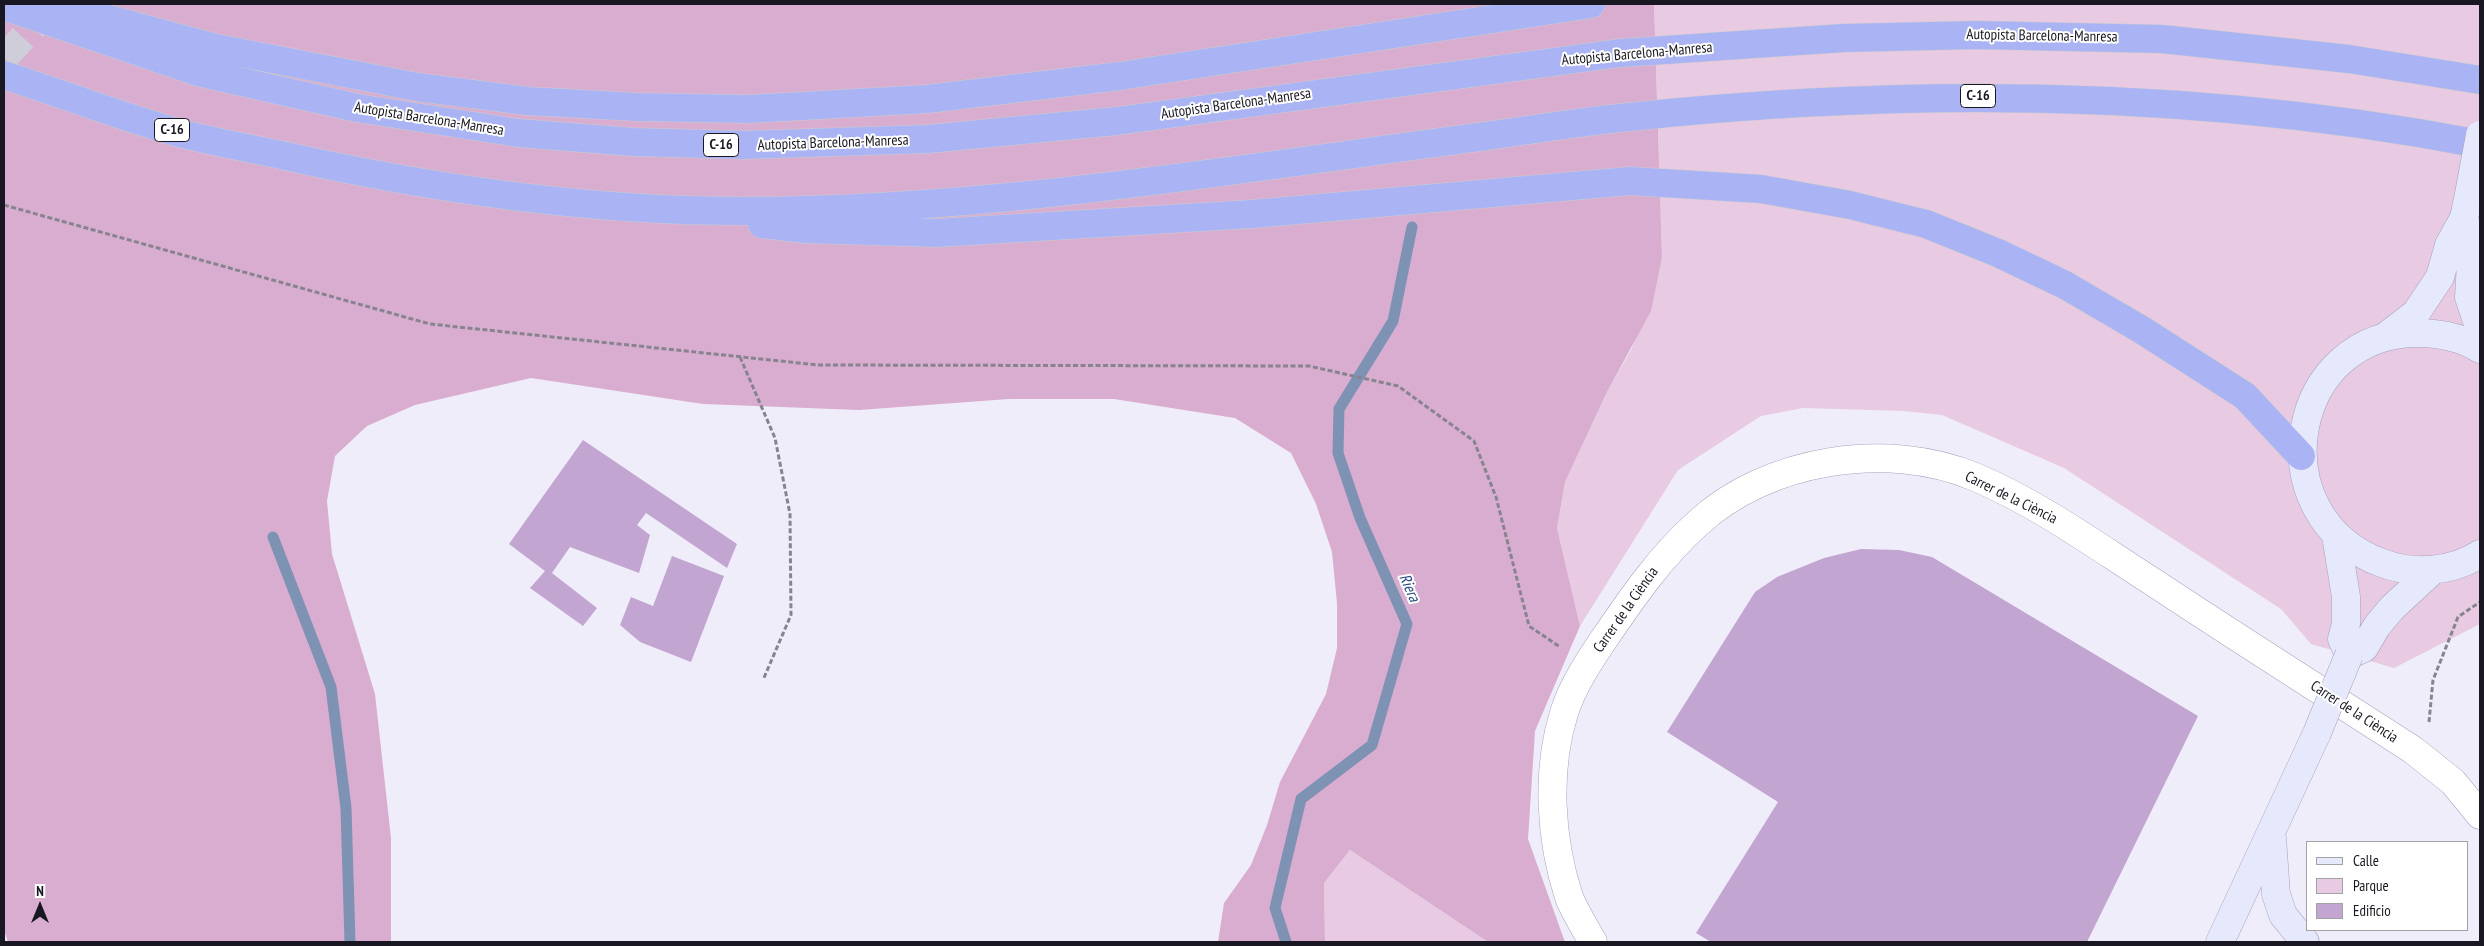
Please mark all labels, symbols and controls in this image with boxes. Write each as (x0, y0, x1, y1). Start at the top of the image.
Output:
street label: Autopista Barcelona-Manresa (1966, 26, 2118, 46)
street label: Autopista Barcelona-Manresa (1561, 38, 1713, 70)
road number: C-16 (1960, 84, 1996, 108)
street label: Autopista Barcelona-Manresa (1160, 85, 1312, 123)
street label: Autopista Barcelona-Manresa (353, 98, 505, 140)
road number: C-16 (154, 118, 190, 142)
street label: Autopista Barcelona-Manresa (757, 131, 909, 155)
road number: C-16 (704, 134, 738, 156)
street label: Carrer de la Ciència (1962, 468, 2060, 528)
street label: Carrer de la Ciència (1590, 564, 1662, 656)
water label: Riera (1394, 571, 1424, 605)
street label: Carrer de la Ciència (2307, 677, 2401, 747)
legend (2306, 841, 2469, 931)
text: Calle (2353, 851, 2379, 870)
text: Parque (2353, 876, 2389, 895)
north arrow (15, 881, 65, 931)
text: N (36, 882, 44, 900)
text: Edificio (2353, 901, 2391, 920)

